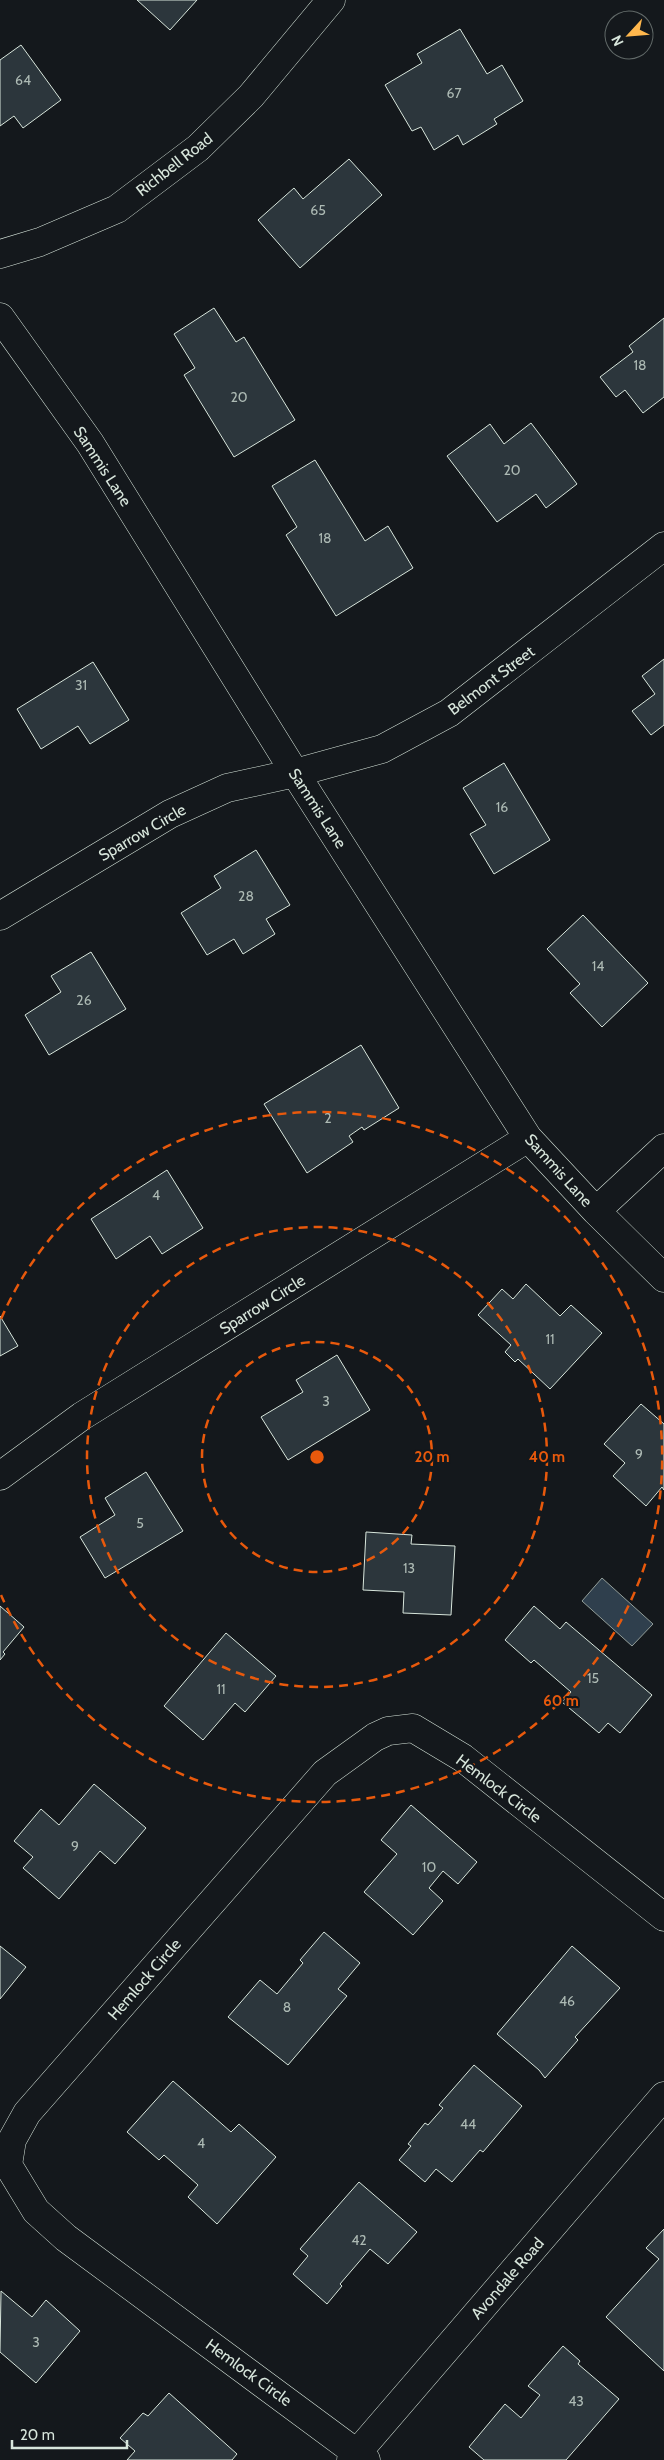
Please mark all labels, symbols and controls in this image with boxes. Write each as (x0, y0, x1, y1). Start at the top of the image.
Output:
north arrow (604, 10, 654, 60)
text: N (607, 32, 628, 49)
house number: 64 (15, 71, 31, 89)
house number: 67 (447, 84, 461, 102)
street label: Richbell Road (132, 129, 216, 200)
house number: 65 (310, 201, 326, 219)
house number: 18 (633, 356, 647, 374)
house number: 20 (230, 388, 248, 406)
street label: Sammis Lane (70, 423, 135, 510)
house number: 20 (503, 461, 521, 479)
house number: 18 (318, 529, 332, 547)
street label: Belmont Street (444, 641, 539, 719)
house number: 31 (75, 676, 87, 694)
street label: Sammis Lane (285, 765, 350, 852)
house number: 16 (496, 798, 508, 816)
street label: Sparrow Circle (95, 800, 189, 865)
house number: 28 (238, 887, 254, 905)
house number: 14 (592, 957, 604, 975)
house number: 26 (76, 991, 92, 1009)
house number: 2 (324, 1109, 332, 1127)
street label: Sammis Lane (521, 1130, 596, 1211)
house number: 4 (152, 1186, 160, 1204)
street label: Sparrow Circle (216, 1271, 309, 1338)
house number: 11 (545, 1330, 555, 1348)
house number: 3 (322, 1392, 330, 1410)
house number: 9 (635, 1445, 643, 1463)
centre of rings (308, 1448, 326, 1466)
text: 20 m (415, 1448, 449, 1466)
text: 40 m (529, 1448, 565, 1466)
house number: 5 (136, 1514, 144, 1532)
house number: 13 (403, 1559, 415, 1577)
house number: 15 (587, 1669, 599, 1687)
house number: 11 (216, 1680, 226, 1698)
text: 60 m (543, 1692, 579, 1710)
street label: Hemlock Circle (452, 1750, 545, 1827)
house number: 9 (71, 1837, 79, 1855)
house number: 10 (422, 1858, 436, 1876)
street label: Hemlock Circle (104, 1935, 185, 2024)
house number: 46 (559, 1992, 575, 2010)
house number: 8 (283, 1998, 291, 2016)
house number: 44 (460, 2115, 476, 2133)
house number: 4 (197, 2134, 205, 2152)
house number: 42 (351, 2231, 367, 2249)
street label: Avondale Road (467, 2234, 548, 2323)
house number: 3 (32, 2333, 40, 2351)
street label: Hemlock Circle (202, 2335, 295, 2410)
house number: 43 (568, 2392, 584, 2410)
scale bar (12, 2418, 128, 2450)
text: 20 m (20, 2426, 55, 2444)

